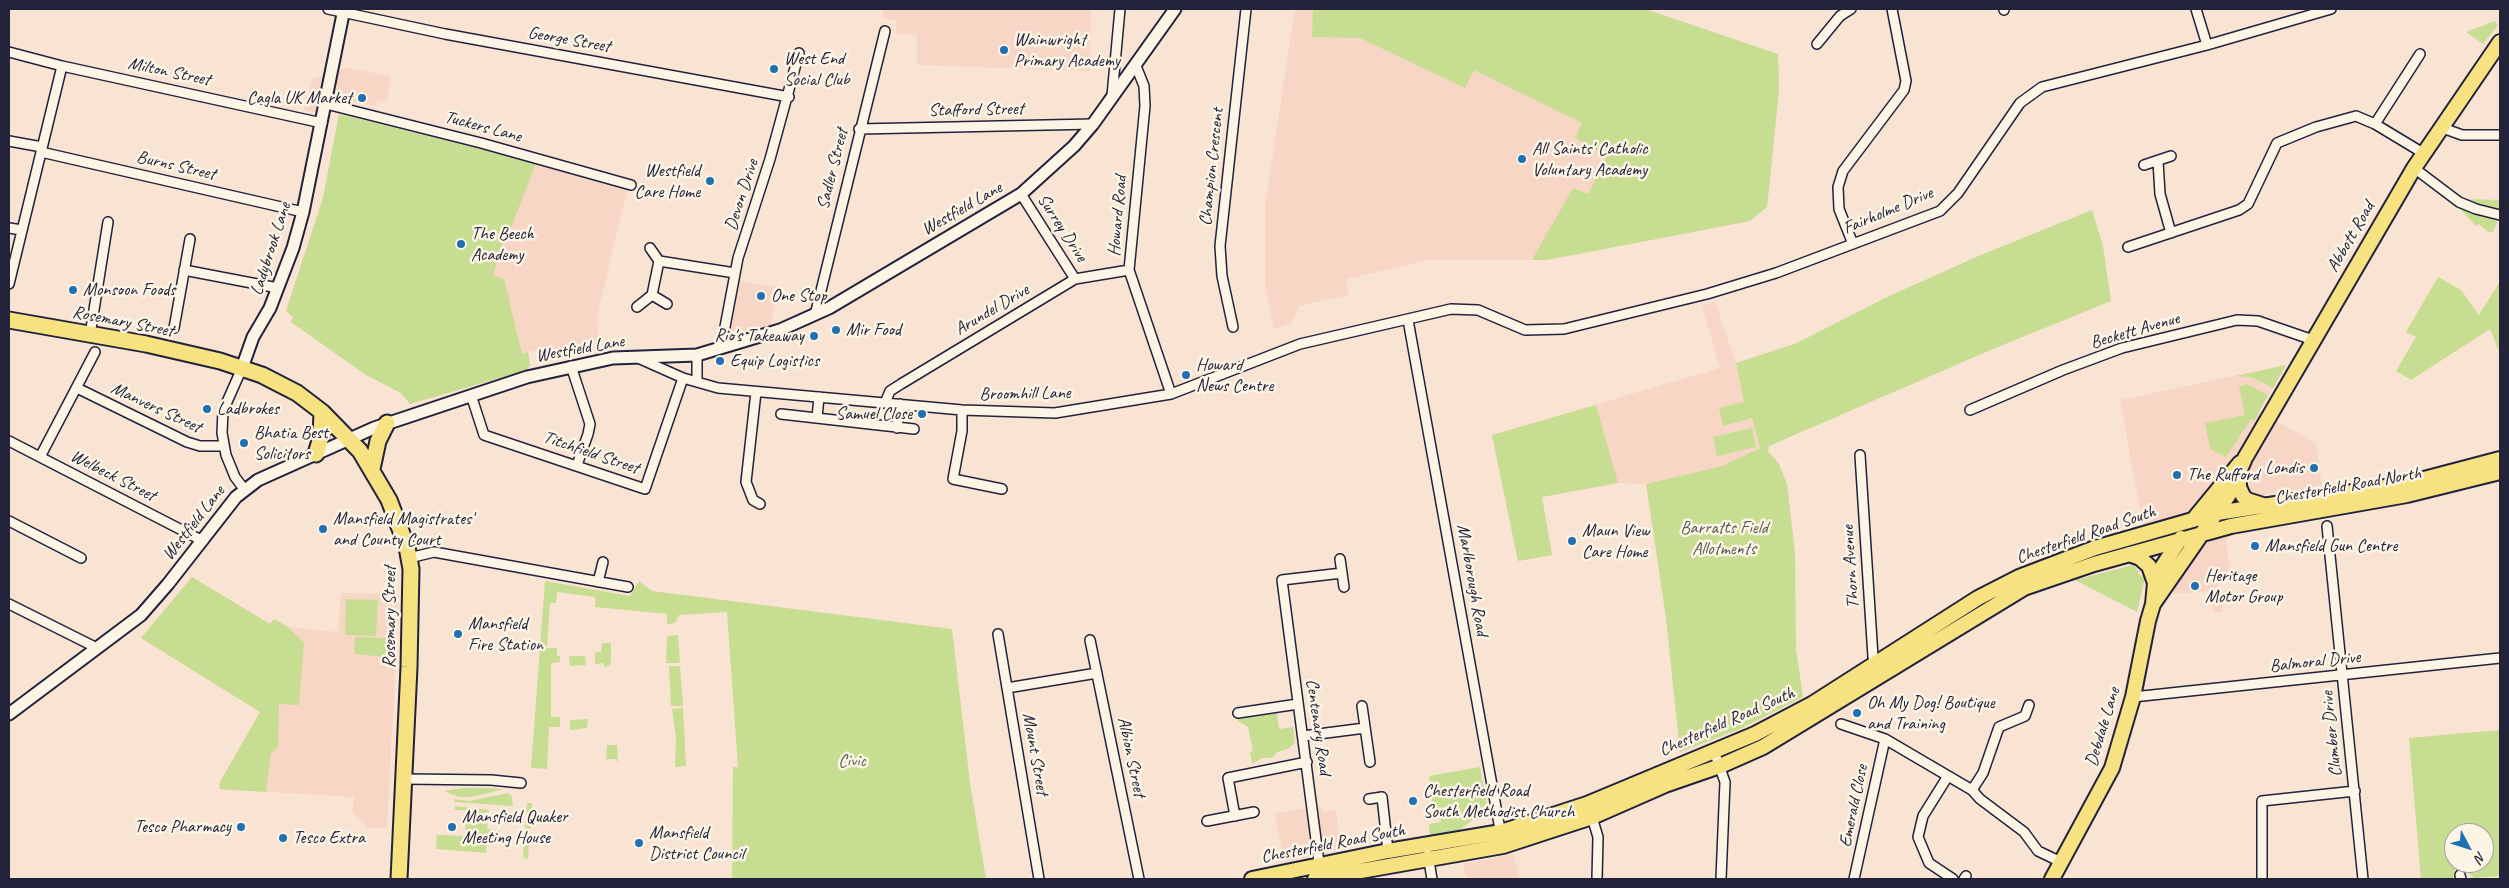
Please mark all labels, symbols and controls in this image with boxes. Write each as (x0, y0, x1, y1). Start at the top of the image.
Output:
street label: George Street (526, 22, 612, 58)
place label: Wainwright Primary Academy (1014, 29, 1120, 72)
marker: Wainwright Primary Academy (998, 44, 1010, 56)
place label: West End Social Club (784, 48, 850, 90)
street label: Milton Street (126, 53, 212, 91)
marker: West End Social Club (768, 63, 780, 75)
place label: Cagla UK Market (247, 87, 352, 109)
marker: Cagla UK Market (356, 92, 368, 104)
street label: Stafford Street (928, 98, 1024, 122)
street label: Tuckers Lane (442, 106, 524, 148)
street label: Champion Crescent (1195, 107, 1229, 227)
street label: Sadler Street (813, 126, 853, 212)
place label: All Saints' Catholic Voluntary Academy (1532, 138, 1648, 180)
street label: Burns Street (134, 146, 218, 186)
marker: All Saints' Catholic Voluntary Academy (1516, 153, 1528, 165)
street label: Devon Drive (720, 157, 764, 233)
place label: Westfield Care Home (635, 160, 700, 202)
marker: Westfield Care Home (704, 175, 716, 187)
street label: Howard Road (1104, 175, 1132, 257)
street label: Westfield Lane (918, 177, 1006, 241)
street label: Fairholme Drive (1840, 182, 1936, 240)
street label: Surrey Drive (1032, 190, 1092, 266)
street label: Abbott Road (2322, 198, 2380, 276)
street label: Ladybrook Lane (246, 200, 296, 298)
place label: The Beech Academy (471, 223, 534, 266)
marker: The Beech Academy (455, 238, 467, 250)
place label: Monsoon Foods (83, 279, 175, 301)
street label: Arundel Drive (951, 279, 1033, 341)
marker: Monsoon Foods (67, 284, 79, 296)
place label: One Stop (771, 285, 826, 307)
marker: One Stop (755, 290, 767, 302)
street label: Rosemary Street (71, 302, 175, 342)
street label: Beckett Avenue (2088, 308, 2182, 354)
place label: Mir Food (846, 319, 901, 341)
marker: Mir Food (830, 324, 842, 336)
place label: Rio's Takeaway (714, 325, 804, 347)
marker: Rio's Takeaway (808, 330, 820, 342)
street label: Westfield Lane (534, 331, 626, 367)
place label: Equip Logistics (730, 350, 819, 372)
place label: Howard News Centre (1196, 354, 1273, 396)
marker: Equip Logistics (714, 355, 726, 367)
marker: Howard News Centre (1180, 369, 1192, 381)
street label: Manvers Street (108, 378, 204, 438)
street label: Broomhill Lane (979, 382, 1071, 406)
place label: Ladbrokes (217, 398, 279, 420)
marker: Ladbrokes (201, 403, 213, 415)
place label: Samuel Close (836, 403, 912, 425)
marker: Samuel Close (916, 408, 928, 420)
place label: Bhatia Best Solicitors (254, 422, 328, 464)
street label: Titchfield Street (540, 427, 642, 479)
marker: Bhatia Best Solicitors (238, 437, 250, 449)
street label: Welbeck Street (67, 445, 159, 507)
place label: Londis (2265, 457, 2304, 479)
marker: Londis (2308, 462, 2320, 474)
street label: Chesterfield Road North (2273, 463, 2423, 509)
place label: The Rufford (2187, 464, 2259, 486)
marker: The Rufford (2171, 469, 2183, 481)
street label: Westfield Lane (158, 481, 230, 565)
street label: Chesterfield Road South (2014, 501, 2158, 569)
place label: Mansfield Magistrates' and County Court (333, 508, 473, 550)
park label: Barratts Field Allotments (1680, 517, 1768, 560)
place label: Maun View Care Home (1582, 520, 1649, 562)
street label: Marlborough Road (1452, 522, 1492, 638)
marker: Mansfield Magistrates' and County Court (317, 523, 329, 535)
street label: Thorn Avenue (1837, 525, 1865, 609)
marker: Maun View Care Home (1566, 535, 1578, 547)
place label: Mansfield Gun Centre (2265, 535, 2397, 557)
marker: Mansfield Gun Centre (2249, 540, 2261, 552)
place label: Heritage Motor Group (2205, 565, 2283, 608)
street label: Rosemary Street (379, 566, 401, 668)
marker: Heritage Motor Group (2189, 580, 2201, 592)
place label: Mansfield Fire Station (468, 613, 543, 656)
marker: Mansfield Fire Station (452, 628, 464, 640)
street label: Balmoral Drive (2269, 646, 2361, 678)
street label: Centenary Road (1301, 678, 1335, 776)
street label: Chesterfield Road South (1656, 682, 1798, 762)
street label: Debdale Lane (2081, 685, 2125, 769)
street label: Clumber Drive (2317, 690, 2347, 778)
place label: Oh My Dog! Boutique and Training (1867, 692, 1995, 734)
marker: Oh My Dog! Boutique and Training (1851, 707, 1863, 719)
street label: Mount Street (1017, 711, 1053, 797)
street label: Albion Street (1112, 715, 1150, 799)
park label: Civic (838, 750, 866, 772)
street label: Emerald Close (1835, 763, 1873, 849)
place label: Chesterfield Road South Methodist Church (1423, 780, 1574, 822)
marker: Chesterfield Road South Methodist Church (1407, 795, 1419, 807)
place label: Mansfield Quaker Meeting House (462, 806, 567, 849)
place label: Tesco Pharmacy (134, 816, 231, 838)
street label: Chesterfield Road South (1259, 819, 1407, 869)
marker: Tesco Pharmacy (235, 821, 247, 833)
marker: Mansfield Quaker Meeting House (446, 821, 458, 833)
place label: Mansfield District Council (649, 822, 744, 864)
north arrow (2444, 823, 2494, 873)
place label: Tesco Extra (293, 827, 365, 849)
marker: Tesco Extra (277, 832, 289, 844)
marker: Mansfield District Council (633, 837, 645, 849)
text: N (2471, 849, 2489, 866)

